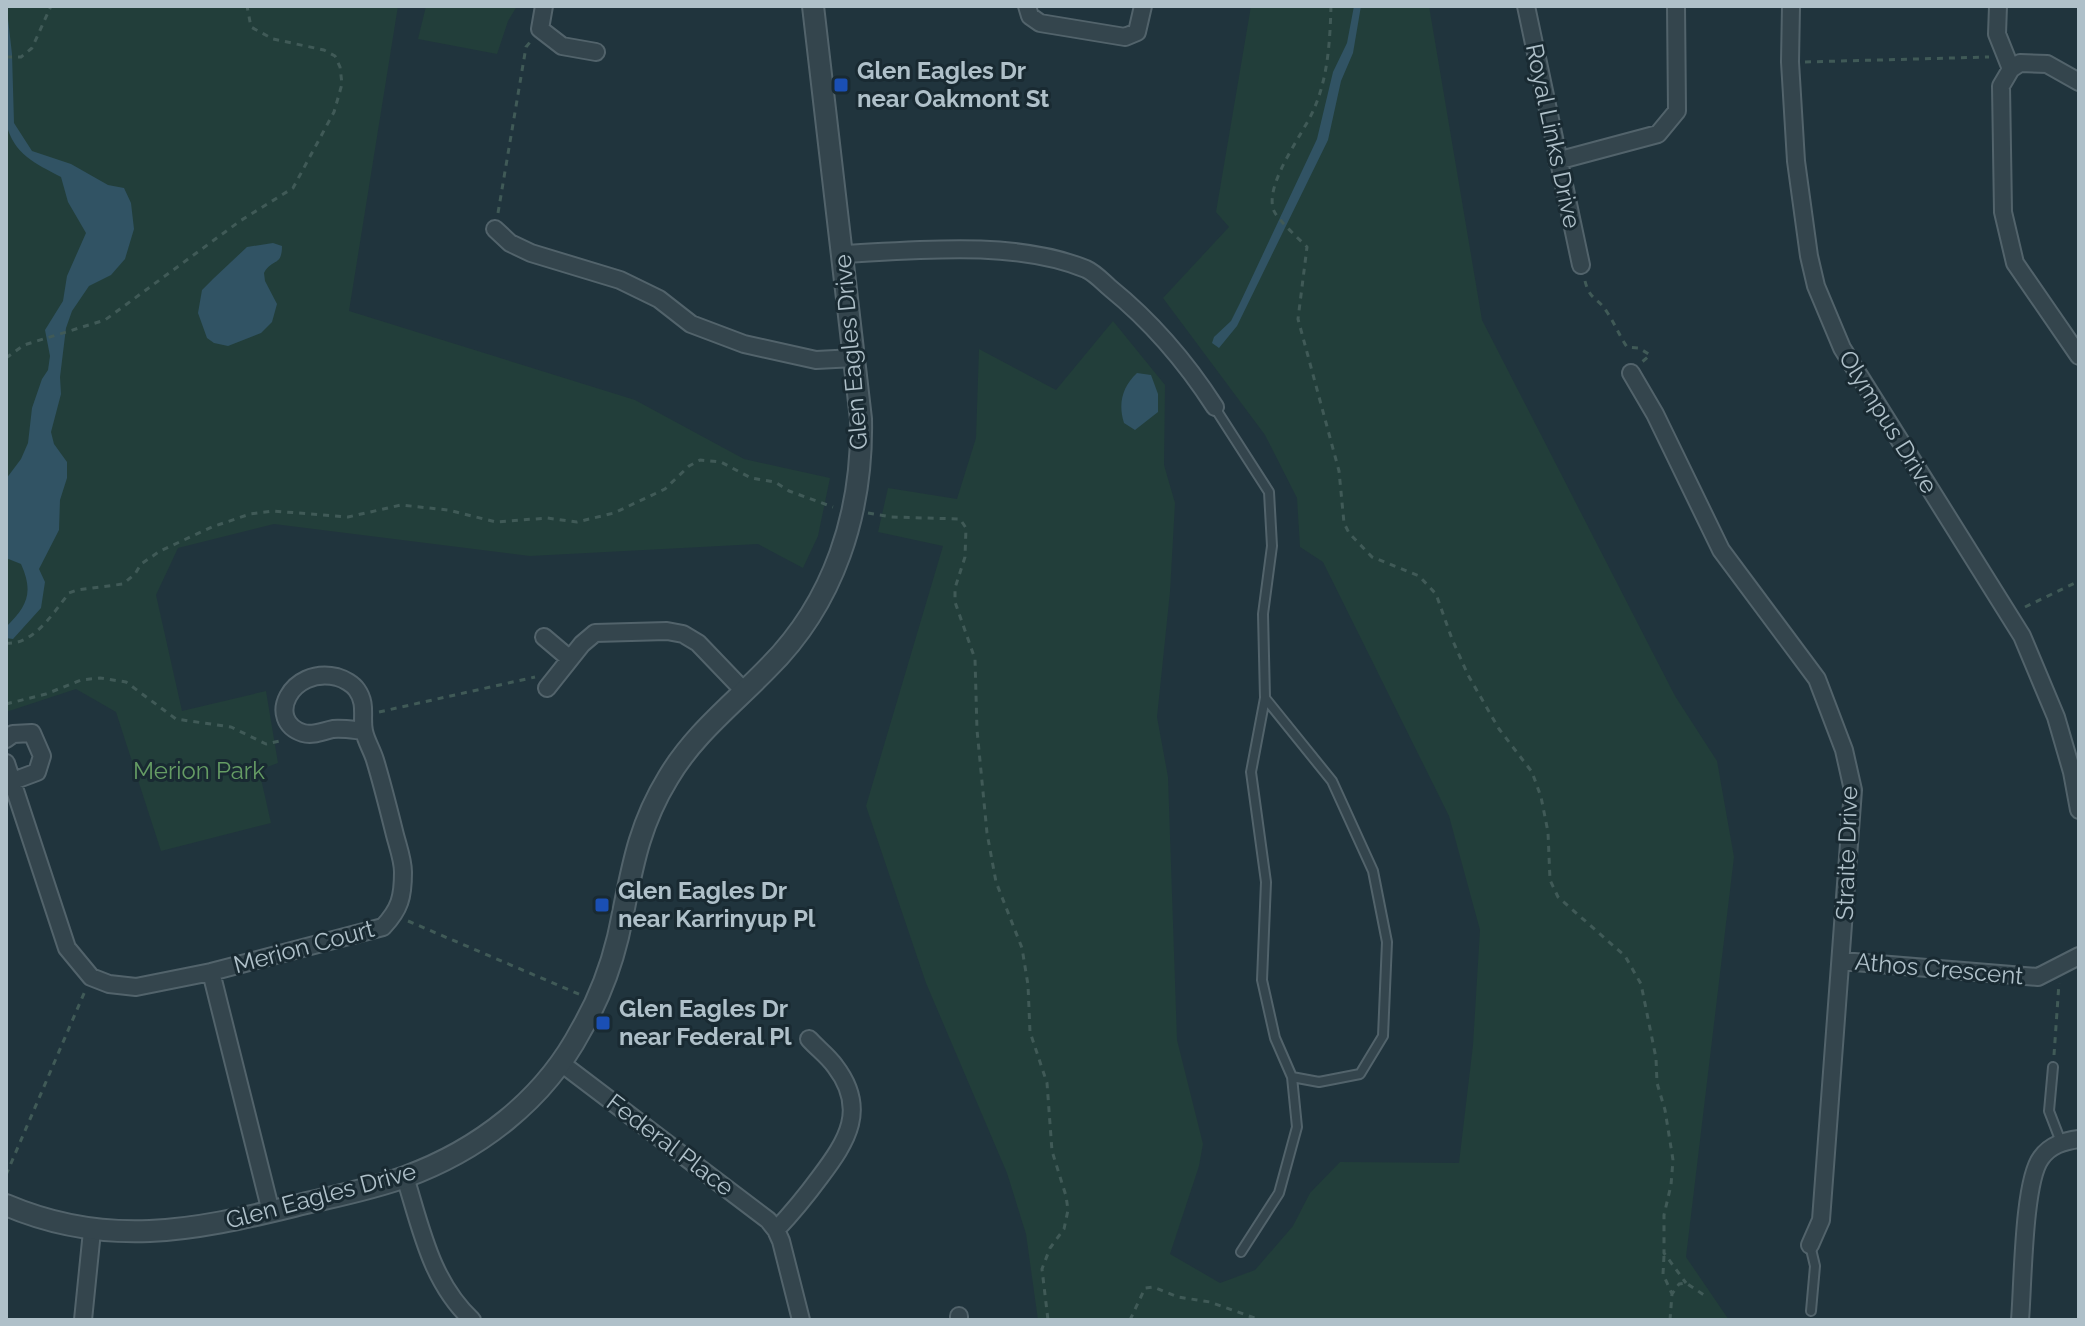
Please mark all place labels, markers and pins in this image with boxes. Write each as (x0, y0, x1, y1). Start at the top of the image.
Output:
place label: Glen Eagles Dr near Oakmont St (857, 56, 1049, 113)
marker: Glen Eagles Dr near Oakmont St (832, 76, 850, 94)
place label: Glen Eagles Dr near Karrinyup Pl (618, 876, 816, 933)
marker: Glen Eagles Dr near Karrinyup Pl (593, 896, 611, 914)
place label: Glen Eagles Dr near Federal Pl (619, 994, 792, 1051)
marker: Glen Eagles Dr near Federal Pl (594, 1014, 612, 1032)

